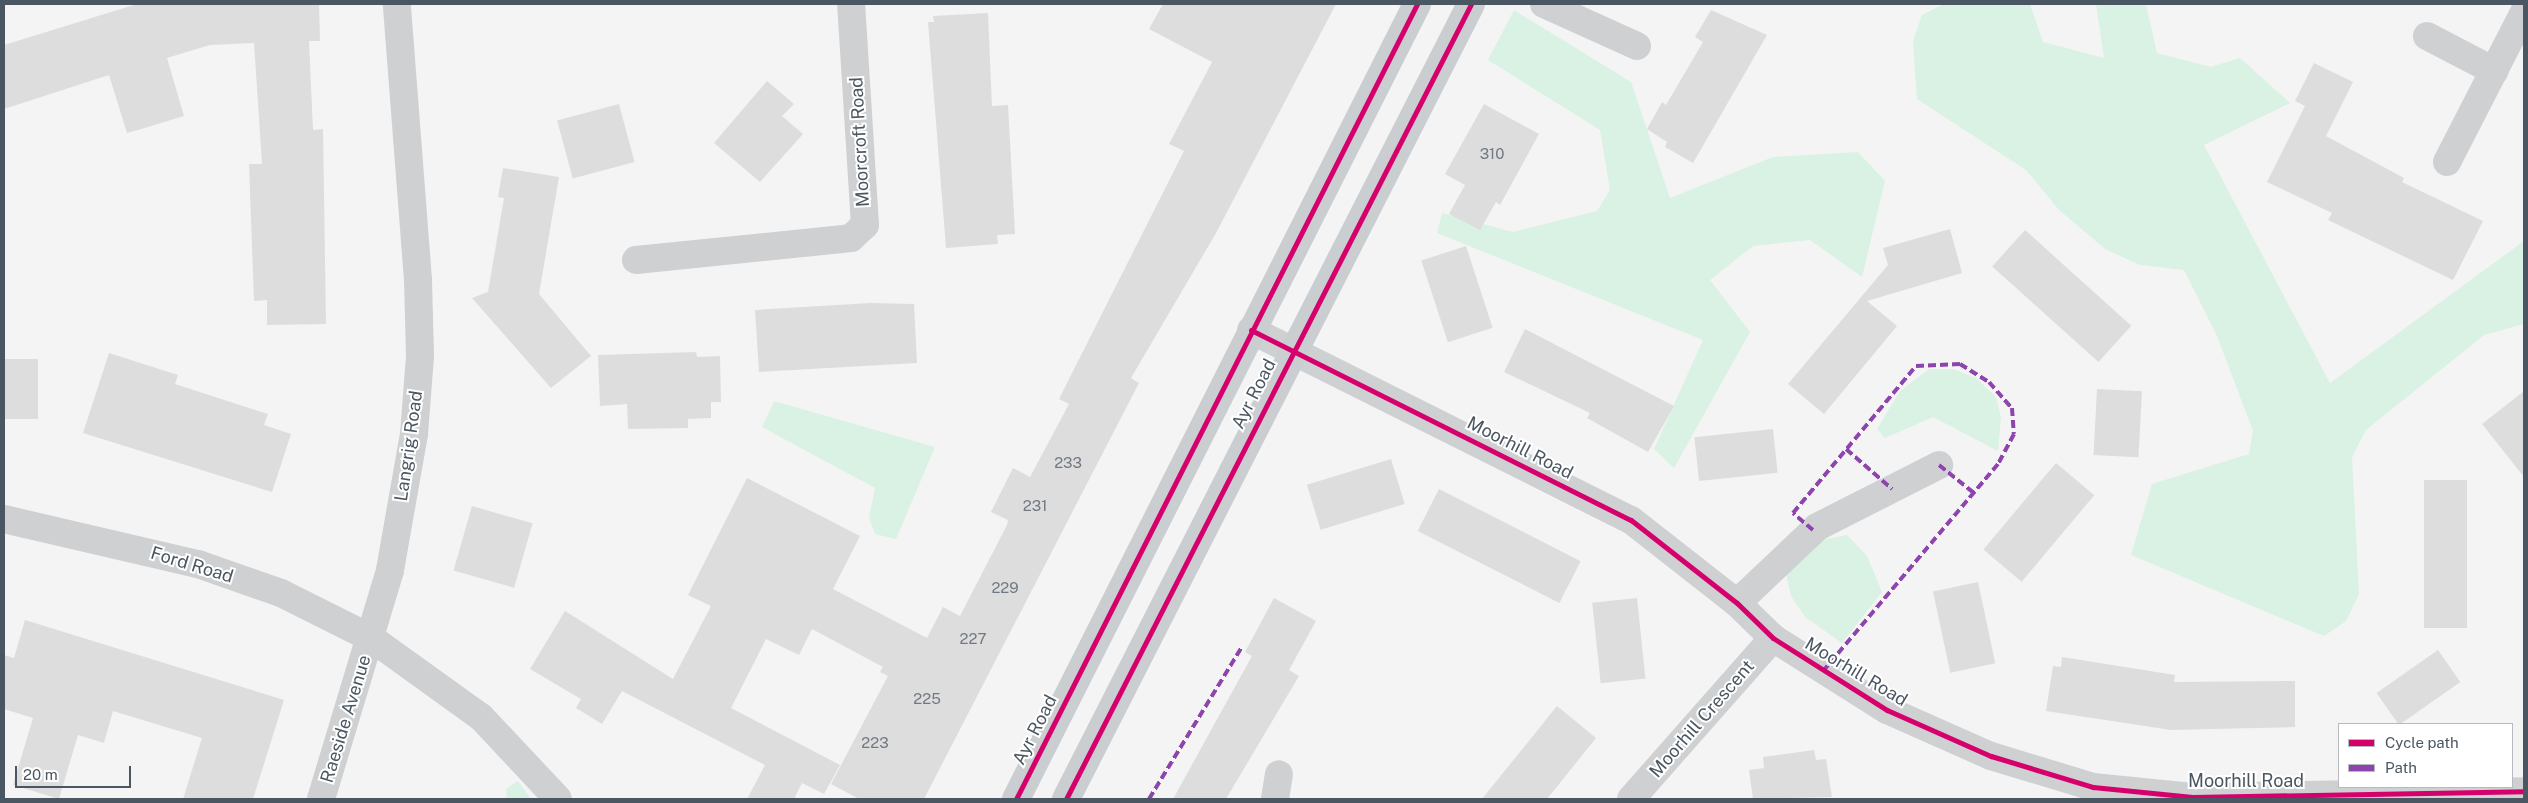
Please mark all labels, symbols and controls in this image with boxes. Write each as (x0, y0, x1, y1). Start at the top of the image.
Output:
street label: Moorcroft Road (846, 77, 874, 207)
house number: 310 (1480, 145, 1504, 163)
street label: Ayr Road (1227, 356, 1281, 432)
street label: Langrig Road (391, 389, 427, 503)
street label: Moorhill Road (1464, 412, 1576, 484)
house number: 233 (1054, 454, 1082, 472)
house number: 231 (1023, 497, 1047, 515)
street label: Ford Road (148, 542, 236, 588)
house number: 229 (991, 579, 1019, 597)
house number: 227 (960, 630, 986, 648)
street label: Moorhill Road (1801, 633, 1911, 711)
street label: Raeside Avenue (316, 652, 376, 786)
street label: Moorhill Crescent (1645, 656, 1759, 782)
house number: 225 (913, 690, 941, 708)
street label: Ayr Road (1008, 692, 1062, 768)
legend (2338, 723, 2513, 788)
house number: 223 (861, 734, 889, 752)
text: Cycle path (2385, 734, 2459, 751)
scale bar (18, 756, 134, 788)
text: Path (2385, 759, 2417, 776)
text: 20 m (23, 766, 58, 783)
street label: Moorhill Road (2188, 770, 2304, 792)

